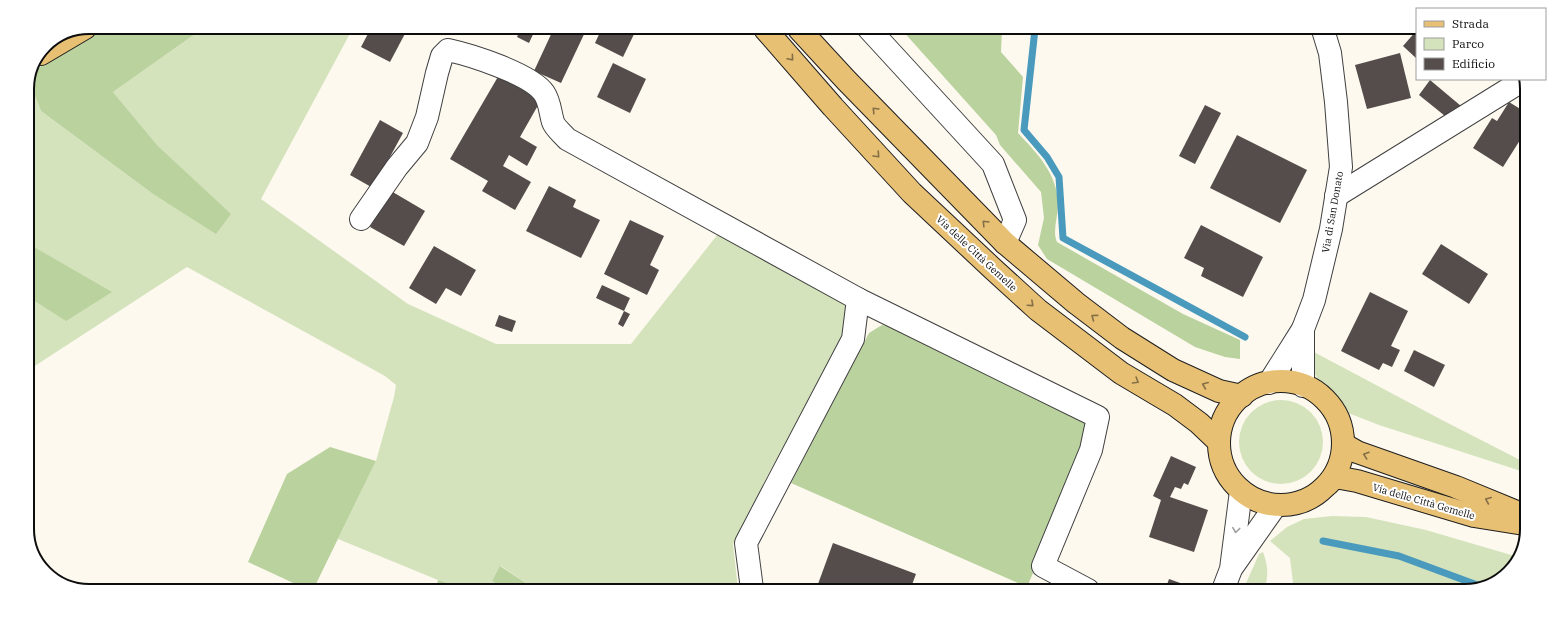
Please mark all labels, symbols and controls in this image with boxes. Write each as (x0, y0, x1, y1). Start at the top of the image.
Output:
legend (1416, 8, 1546, 80)
text: Strada (1452, 16, 1489, 31)
text: Parco (1452, 36, 1484, 51)
one-way arrow (786, 53, 793, 61)
text: Edificio (1452, 56, 1495, 71)
one-way arrow (872, 107, 880, 115)
one-way arrow (873, 150, 880, 158)
street label: Via di San Donato (1319, 170, 1346, 254)
street label: Via delle Città Gemelle (934, 213, 1020, 294)
one-way arrow (982, 220, 990, 228)
one-way arrow (1027, 299, 1034, 306)
one-way arrow (1092, 314, 1099, 321)
one-way arrow (1132, 377, 1139, 384)
one-way arrow (1201, 382, 1209, 390)
one-way arrow (1363, 451, 1370, 460)
street label: Via delle Città Gemelle (1371, 481, 1476, 522)
one-way arrow (1484, 496, 1491, 504)
one-way arrow (1232, 526, 1241, 533)

